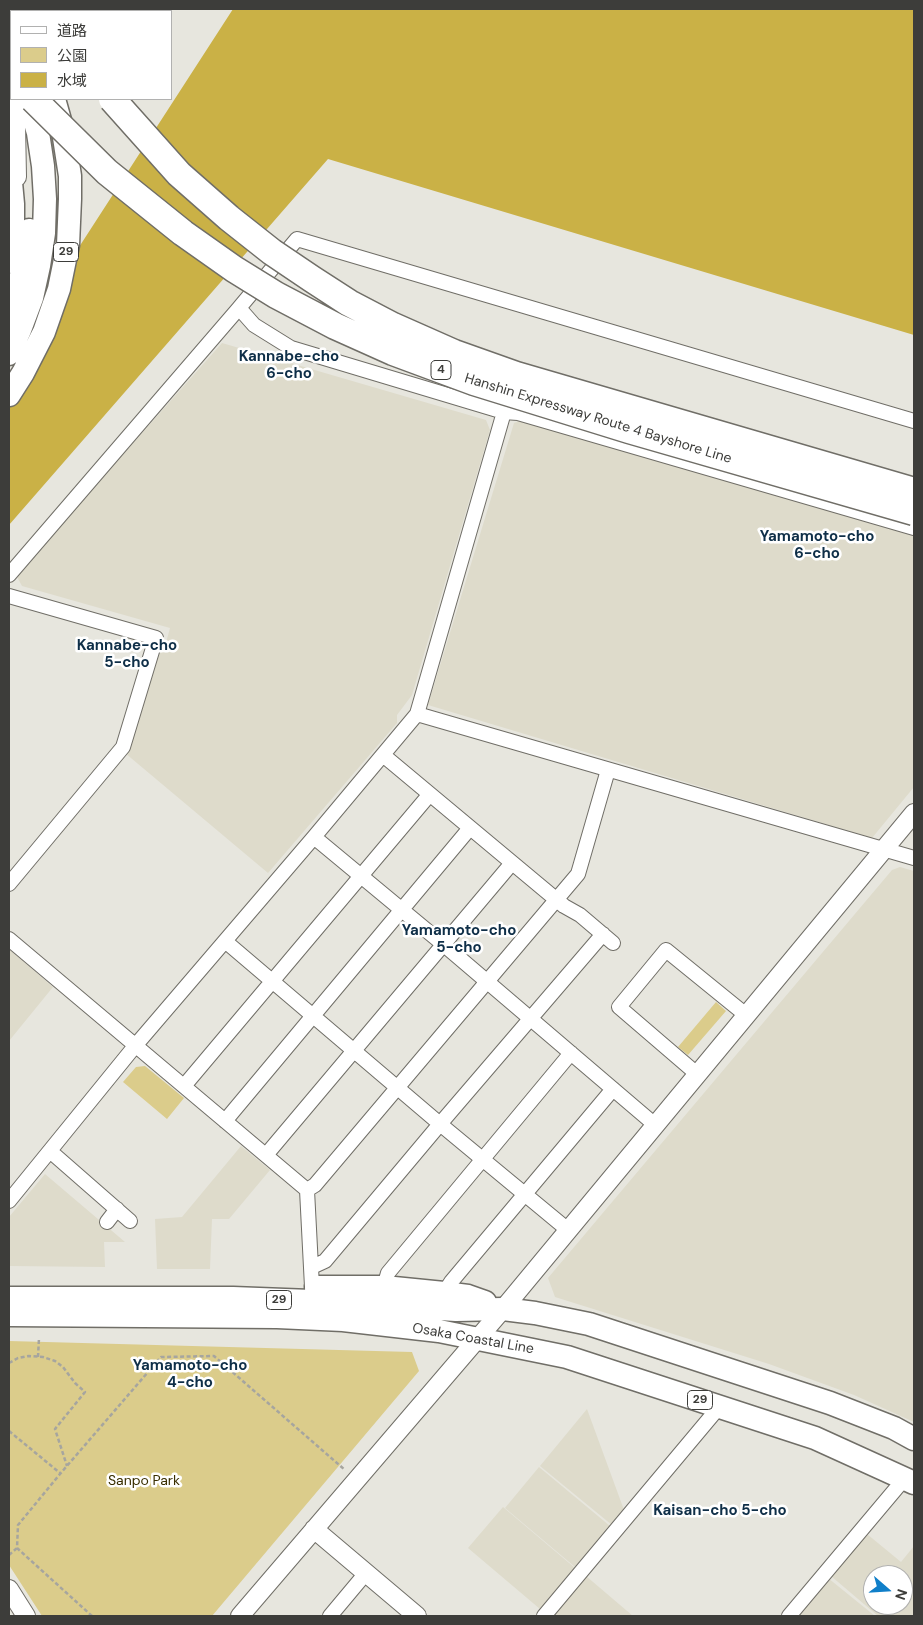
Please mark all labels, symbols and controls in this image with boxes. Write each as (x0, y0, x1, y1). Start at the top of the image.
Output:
legend (10, 10, 172, 100)
text: 道路 (57, 21, 87, 41)
text: 公園 (57, 46, 87, 66)
text: 水域 (57, 71, 87, 91)
road number: 29 (54, 242, 78, 262)
district label: Kannabe-cho 6-cho (239, 348, 339, 383)
road number: 4 (431, 360, 451, 380)
street label: Hanshin Expressway Route 4 Bayshore Line (462, 370, 734, 468)
district label: Yamamoto-cho 6-cho (760, 528, 874, 563)
district label: Kannabe-cho 5-cho (77, 637, 177, 672)
district label: Yamamoto-cho 5-cho (402, 922, 516, 957)
road number: 29 (266, 1290, 292, 1310)
street label: Osaka Coastal Line (411, 1320, 535, 1358)
district label: Yamamoto-cho 4-cho (133, 1357, 247, 1392)
road number: 29 (688, 1390, 712, 1410)
park label: Sanpo Park (108, 1473, 180, 1489)
district label: Kaisan-cho 5-cho (653, 1502, 787, 1520)
north arrow (863, 1565, 913, 1615)
text: N (891, 1587, 911, 1602)

